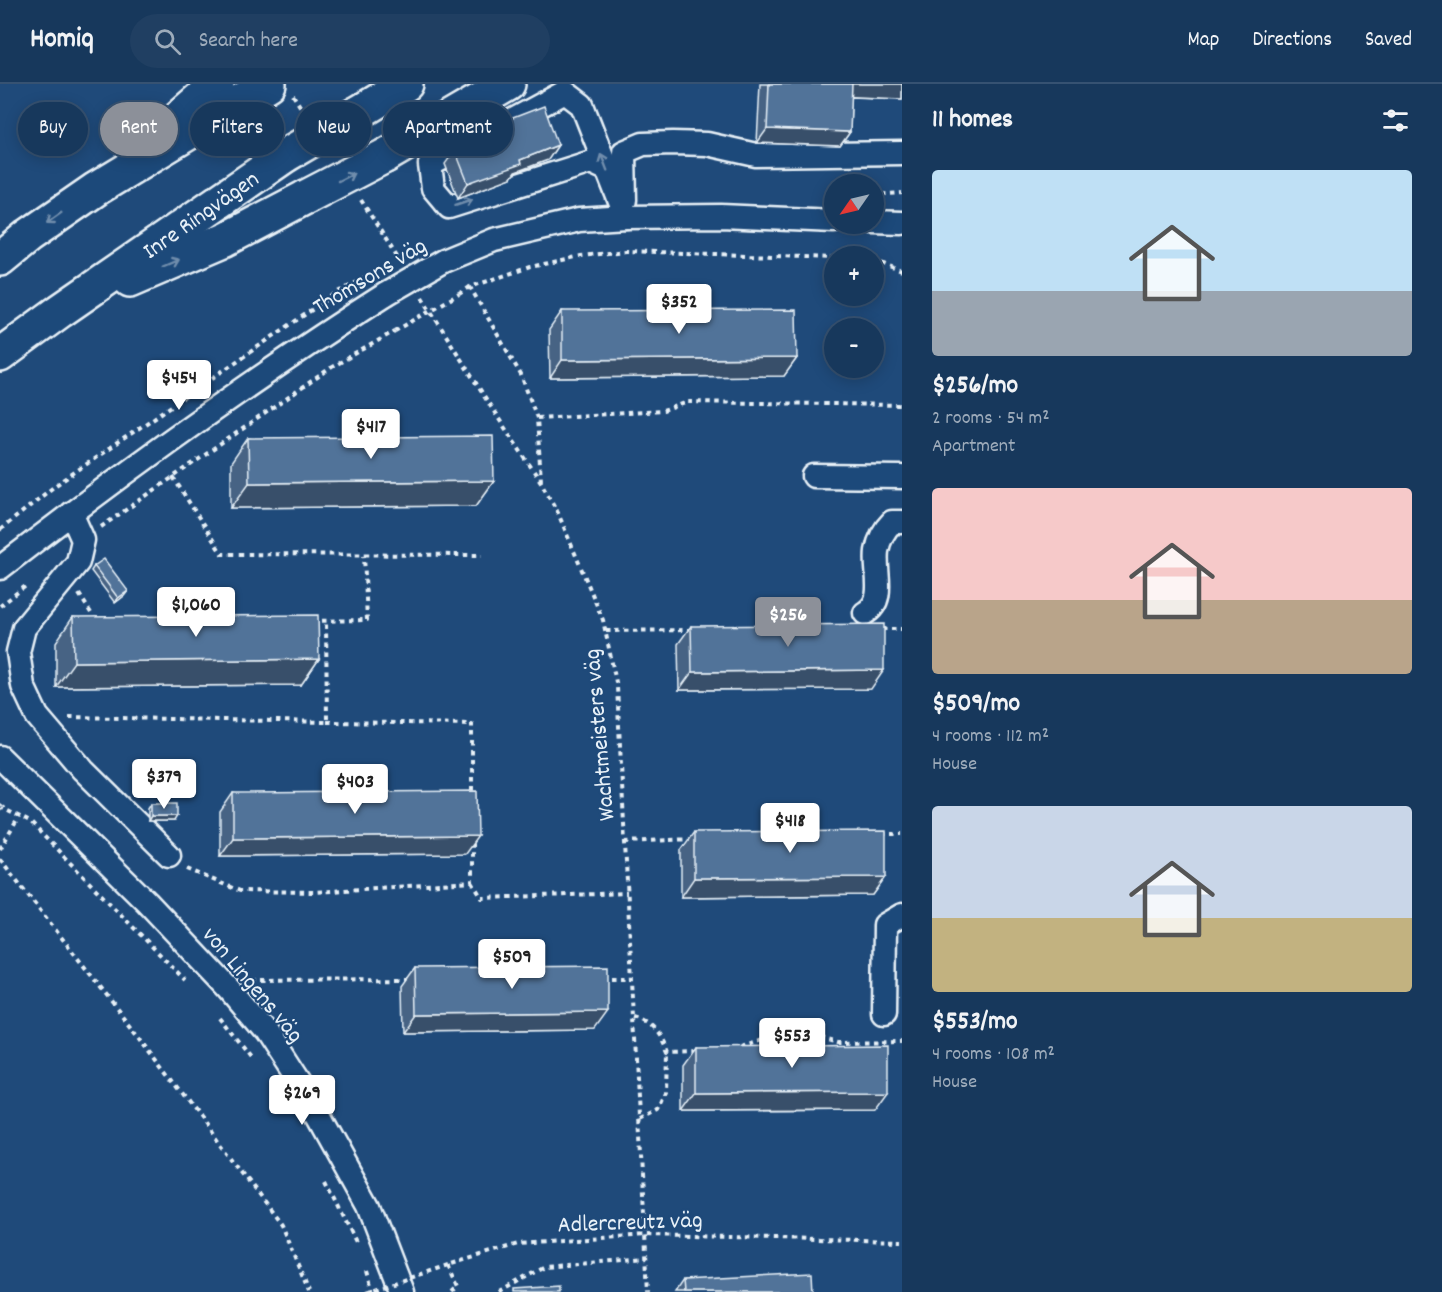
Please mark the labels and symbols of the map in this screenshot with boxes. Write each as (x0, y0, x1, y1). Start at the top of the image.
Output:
one-way arrow (598, 154, 609, 172)
street label: Inre Ringvägen (137, 164, 267, 269)
one-way arrow (336, 171, 354, 182)
north arrow (824, 174, 884, 234)
one-way arrow (454, 195, 473, 206)
one-way arrow (46, 212, 63, 224)
street label: Thomsons väg (307, 230, 434, 325)
one-way arrow (162, 256, 180, 267)
pin: $352 (643, 284, 715, 335)
pin: $454 (143, 360, 215, 411)
pin: $417 (335, 409, 407, 460)
pin: $1,060 (147, 587, 245, 638)
pin: $256 (752, 597, 824, 648)
street label: Wachtmeisters väg (577, 647, 625, 822)
pin: $379 (128, 759, 200, 810)
pin: $403 (319, 764, 391, 815)
pin: $418 (754, 803, 826, 854)
street label: von Lingens väg (193, 920, 311, 1052)
pin: $509 (476, 939, 548, 990)
pin: $553 (756, 1018, 828, 1069)
pin: $269 (266, 1075, 338, 1126)
street label: Adlercreutz väg (557, 1204, 703, 1244)

